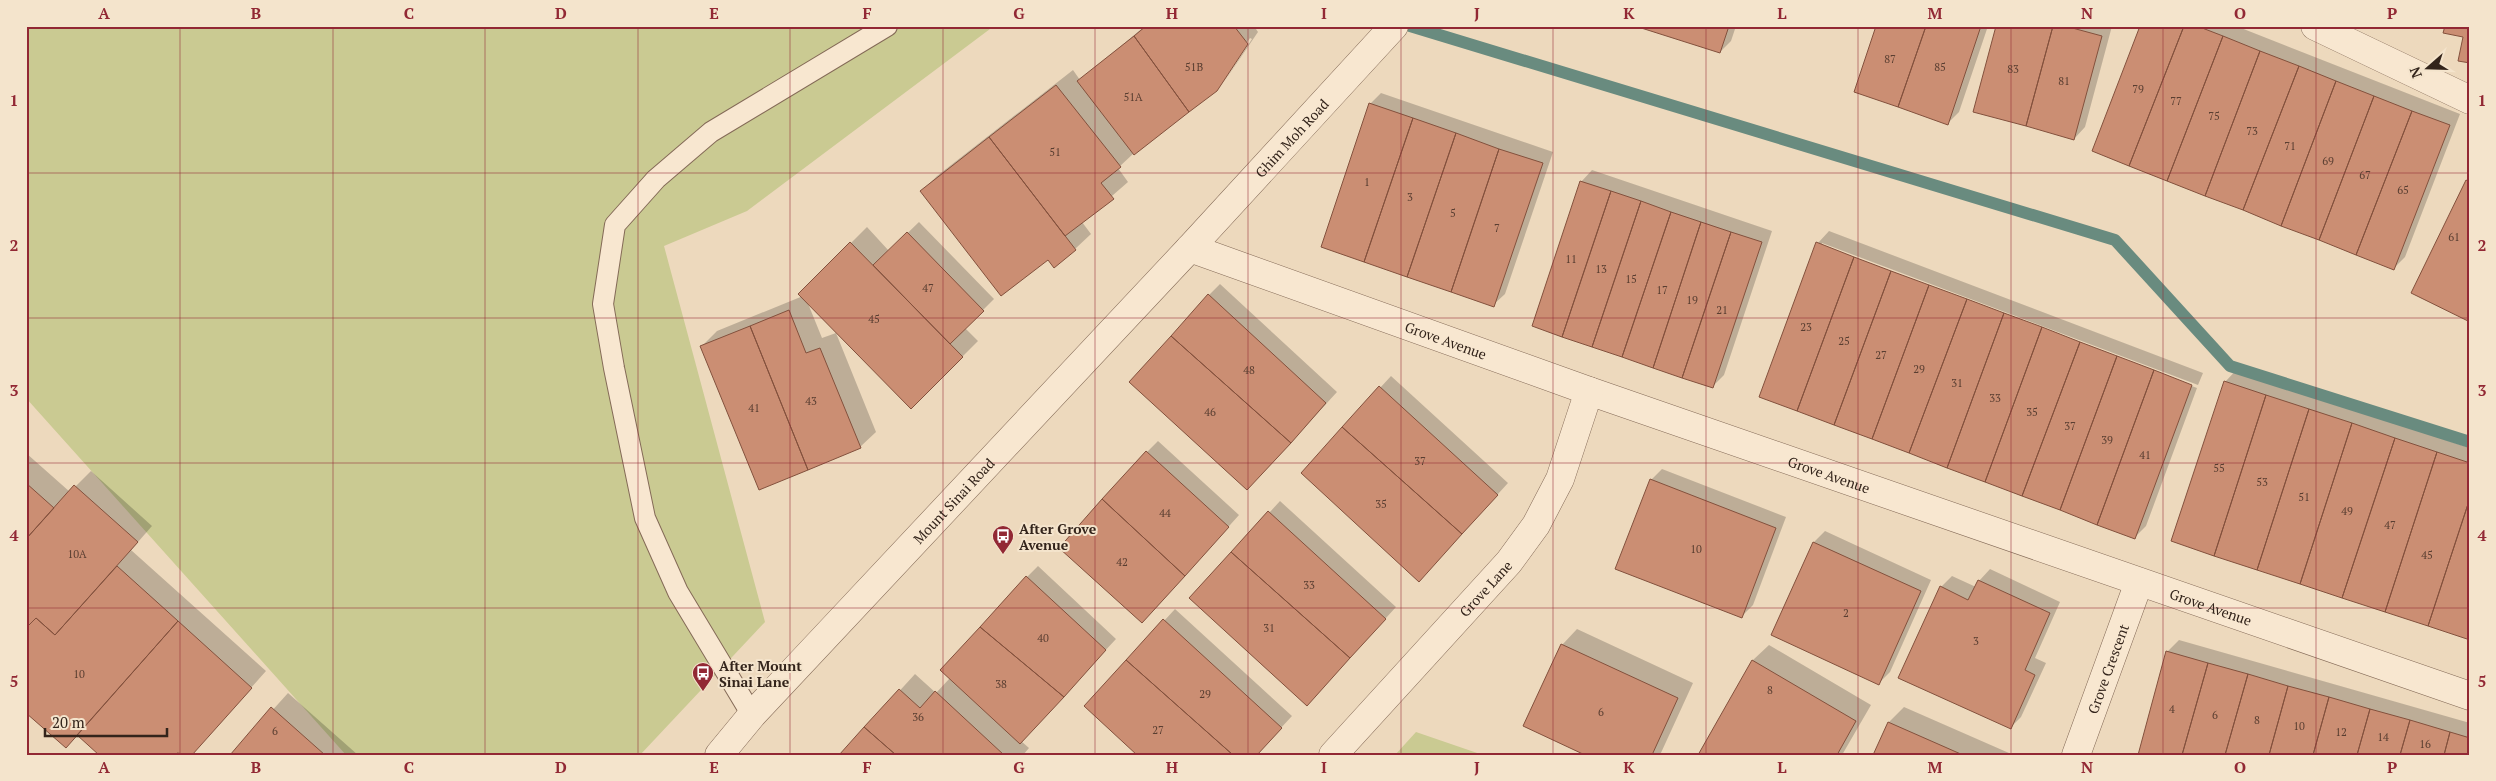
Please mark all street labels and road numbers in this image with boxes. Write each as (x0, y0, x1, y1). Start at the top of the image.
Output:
street label: Ghim Moh Road (1250, 94, 1333, 181)
street label: Grove Avenue (1403, 316, 1489, 363)
street label: Grove Avenue (1786, 451, 1873, 497)
street label: Mount Sinai Road (908, 453, 998, 547)
street label: Grove Lane (1455, 556, 1516, 620)
street label: Grove Avenue (2167, 583, 2254, 629)
street label: Grove Crescent (2082, 620, 2133, 716)

